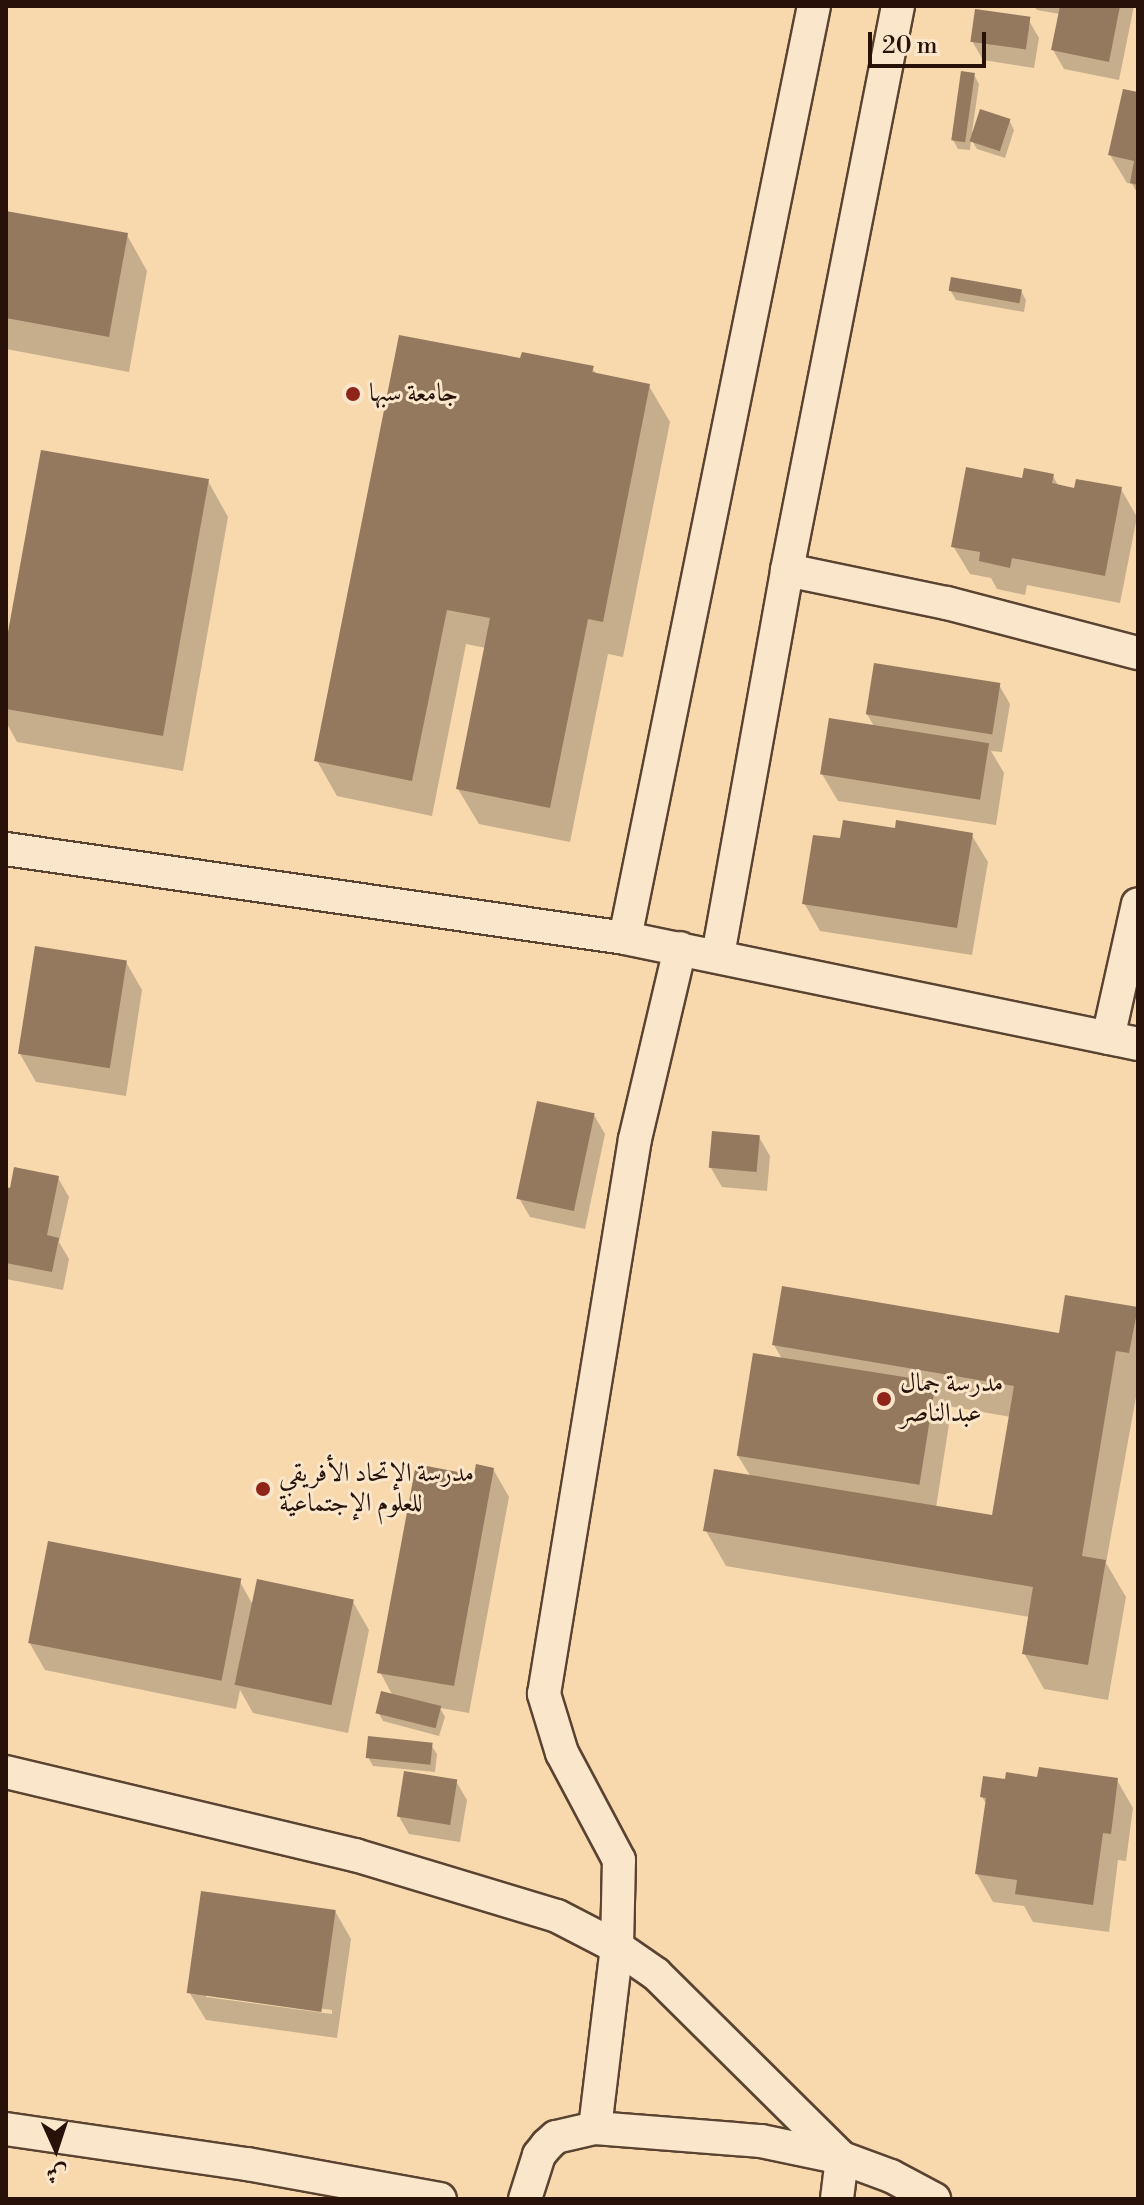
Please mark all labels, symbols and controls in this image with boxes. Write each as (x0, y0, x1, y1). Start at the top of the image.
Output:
scale bar (872, 16, 990, 66)
text: 20 m (882, 31, 938, 61)
place label: جامعة سبها (369, 378, 458, 410)
marker: جامعة سبها (344, 385, 362, 403)
place label: مدرسة جمال عبدالناصر (900, 1368, 1003, 1430)
marker: مدرسة جمال عبدالناصر (875, 1390, 893, 1408)
place label: مدرسة الإتحاد الأفريقي للعلوم الإجتماعية (279, 1458, 474, 1520)
marker: مدرسة الإتحاد الأفريقي للعلوم الإجتماعية (254, 1480, 272, 1498)
north arrow (16, 2109, 96, 2189)
text: ش (46, 2159, 69, 2188)

